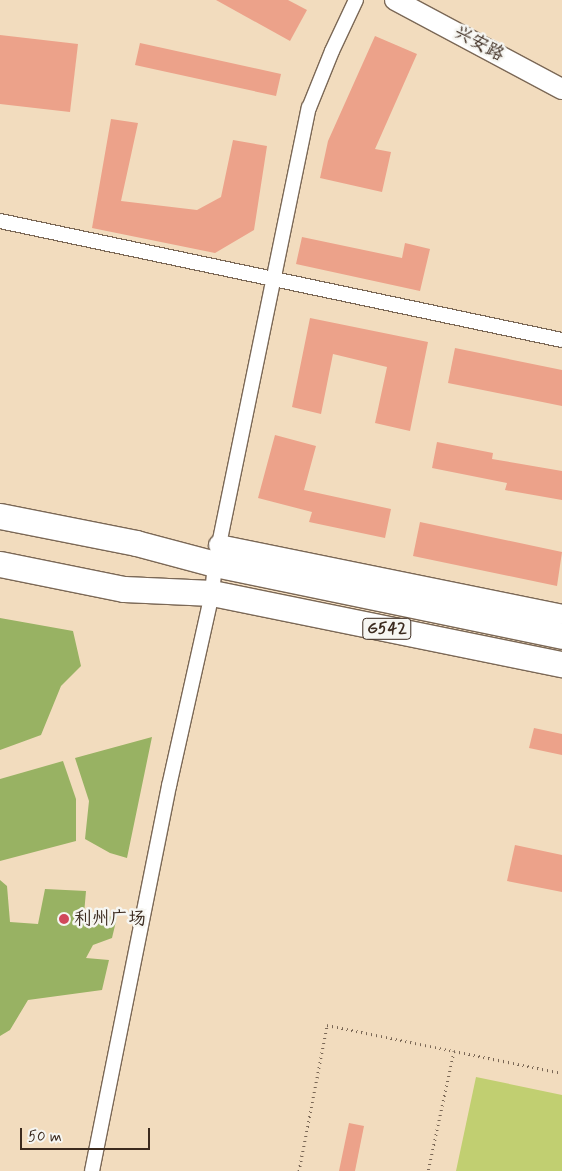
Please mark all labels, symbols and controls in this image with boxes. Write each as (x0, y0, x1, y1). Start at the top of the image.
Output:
street label: 兴安路 (450, 22, 508, 66)
road number: G542 (362, 616, 412, 642)
place label: 利州广场 (74, 908, 146, 930)
marker: 利州广场 (58, 913, 70, 925)
scale bar (22, 1118, 152, 1150)
text: 50 m (28, 1127, 62, 1147)

